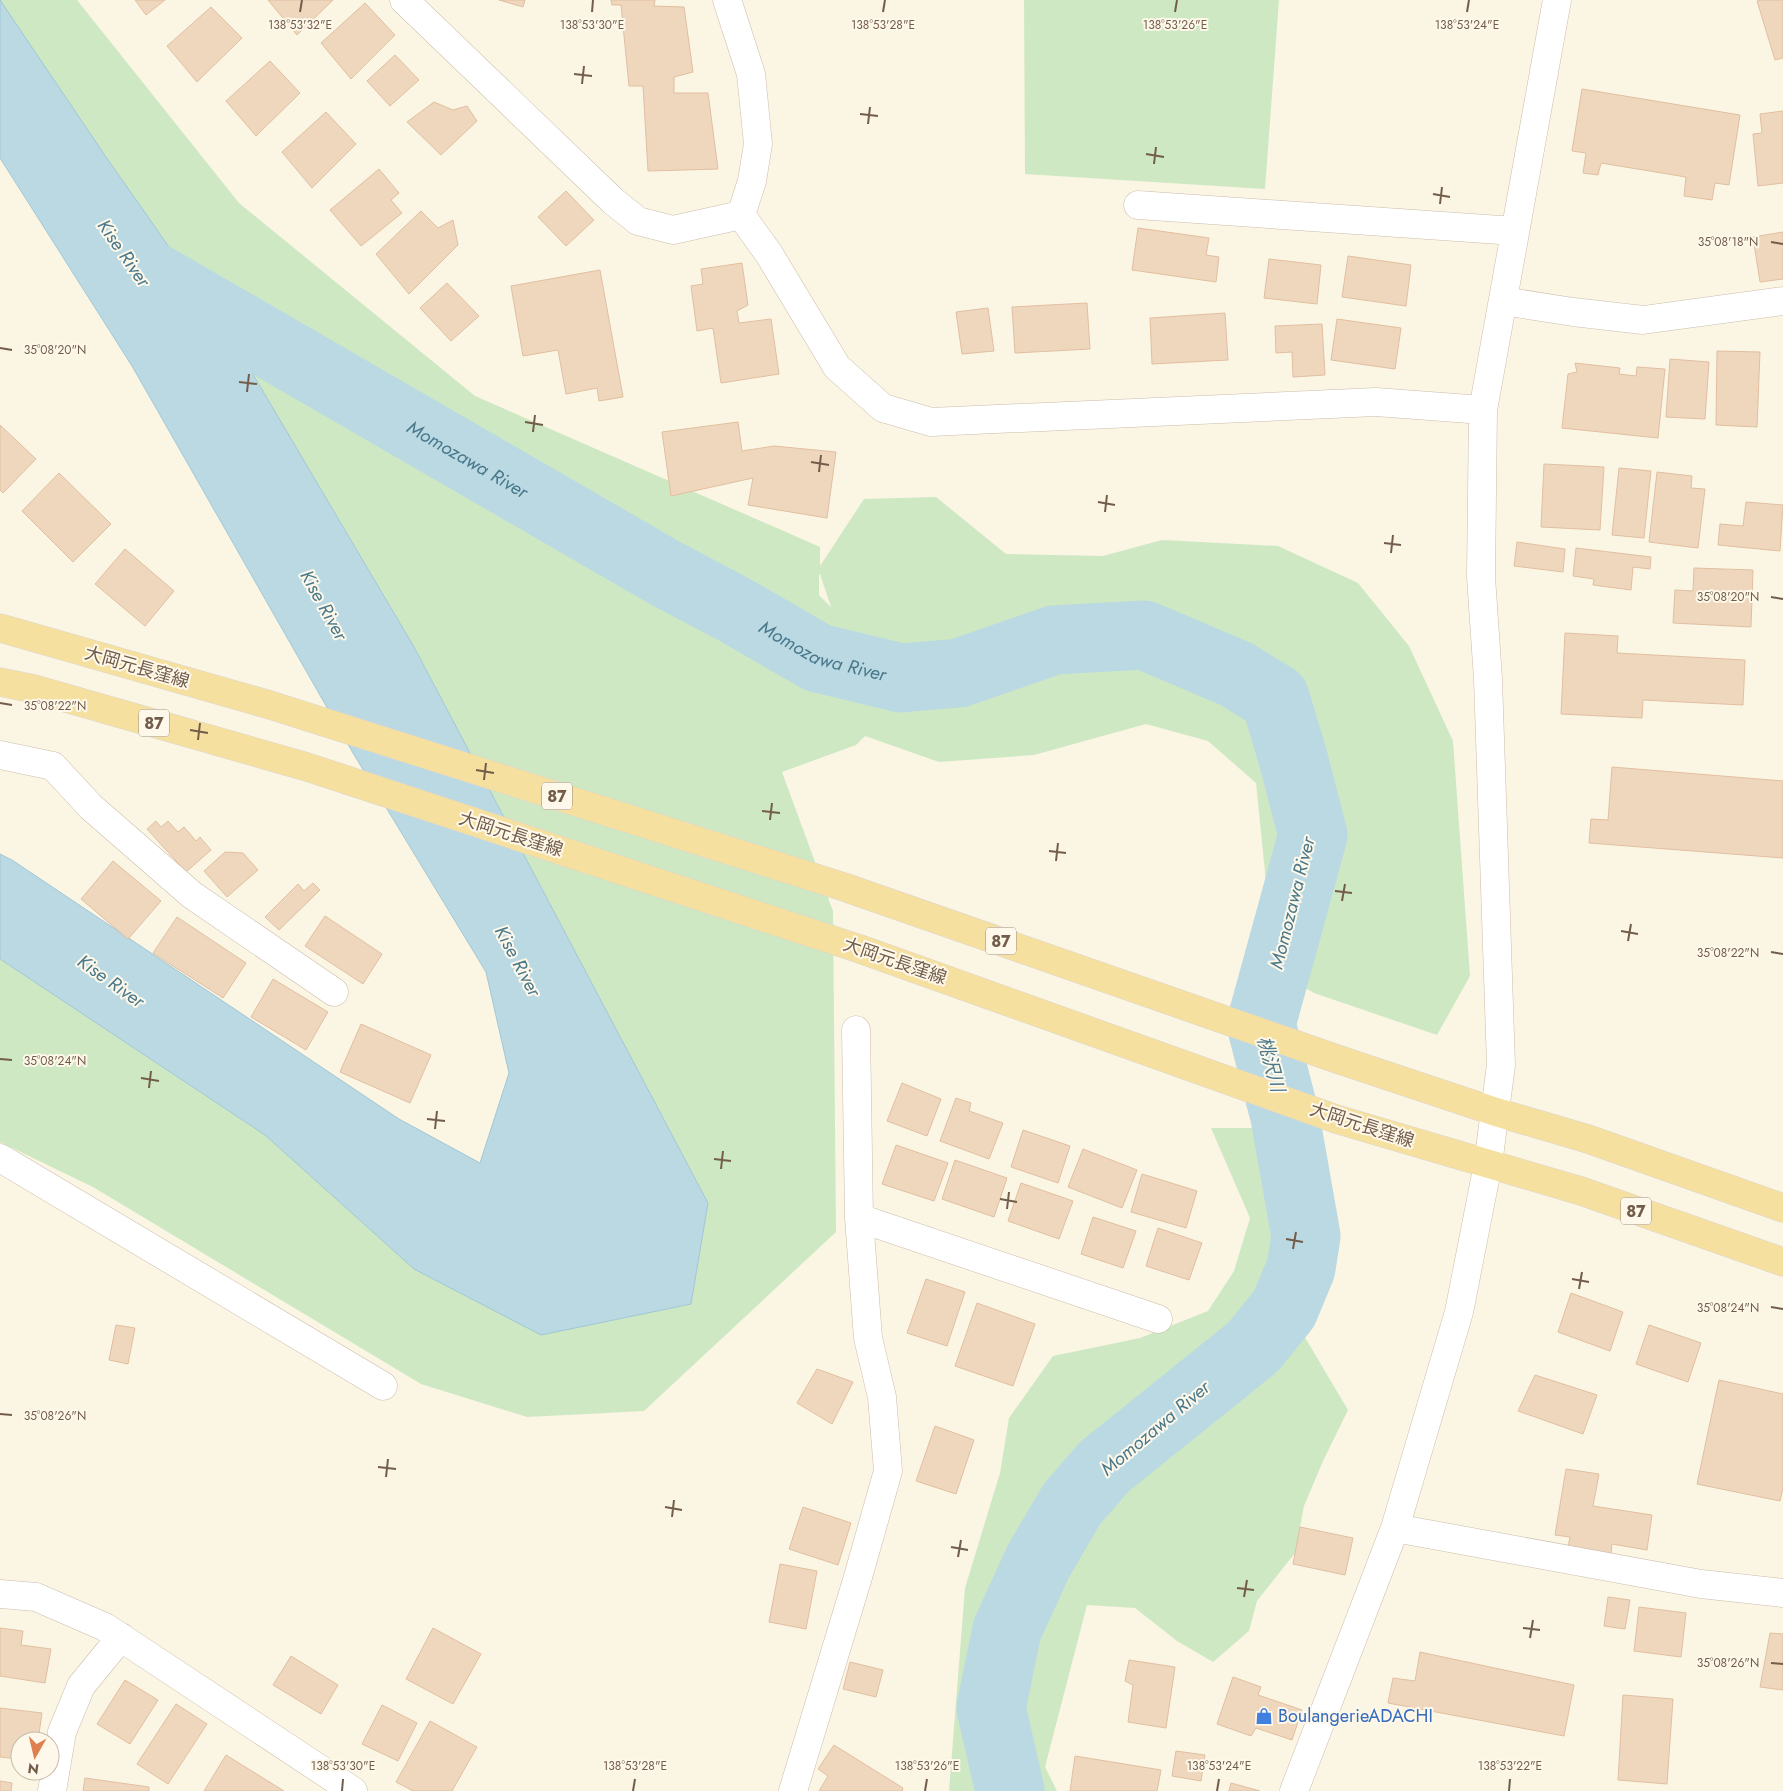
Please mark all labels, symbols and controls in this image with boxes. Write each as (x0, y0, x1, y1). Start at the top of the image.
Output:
text: 138°53'32"E (268, 16, 332, 34)
text: 138°53'30"E (560, 16, 624, 34)
text: 138°53'28"E (851, 16, 915, 34)
text: 138°53'26"E (1143, 16, 1207, 34)
text: 138°53'24"E (1435, 16, 1499, 34)
water label: Kise River (91, 214, 158, 293)
text: 35°08'18"N (1698, 233, 1758, 251)
text: 35°08'20"N (24, 341, 86, 359)
water label: Momozawa River (402, 413, 535, 505)
water label: Kise River (294, 565, 355, 647)
text: 35°08'20"N (1697, 588, 1759, 606)
water label: Momozawa River (754, 613, 891, 688)
street label: 大岡元長窪線 (82, 640, 192, 694)
text: 35°08'22"N (24, 697, 86, 715)
road number: 87 (139, 710, 169, 736)
road number: 87 (542, 782, 572, 809)
street label: 大岡元長窪線 (456, 805, 566, 863)
water label: Momozawa River (1262, 832, 1322, 972)
water label: Kise River (488, 921, 549, 1003)
road number: 87 (986, 928, 1016, 954)
street label: 大岡元長窪線 (840, 931, 950, 991)
text: 35°08'22"N (1697, 944, 1759, 962)
water label: Kise River (72, 948, 151, 1015)
water label: 桃沢川 (1251, 1033, 1292, 1097)
text: 35°08'24"N (24, 1052, 86, 1070)
street label: 大岡元長窪線 (1307, 1096, 1417, 1154)
road number: 87 (1621, 1198, 1651, 1224)
text: 35°08'24"N (1697, 1299, 1759, 1317)
water label: Momozawa River (1094, 1373, 1217, 1482)
text: 35°08'26"N (24, 1407, 86, 1425)
text: 35°08'26"N (1697, 1654, 1759, 1672)
place label: BoulangerieADACHI (1278, 1703, 1433, 1729)
shop icon: BoulangerieADACHI (1254, 1706, 1274, 1726)
north arrow (10, 1731, 60, 1781)
text: 138°53'30"E (311, 1757, 375, 1775)
text: 138°53'28"E (603, 1757, 667, 1775)
text: 138°53'26"E (895, 1757, 959, 1775)
text: 138°53'24"E (1187, 1757, 1251, 1775)
text: 138°53'22"E (1478, 1757, 1542, 1775)
text: N (26, 1758, 40, 1780)

